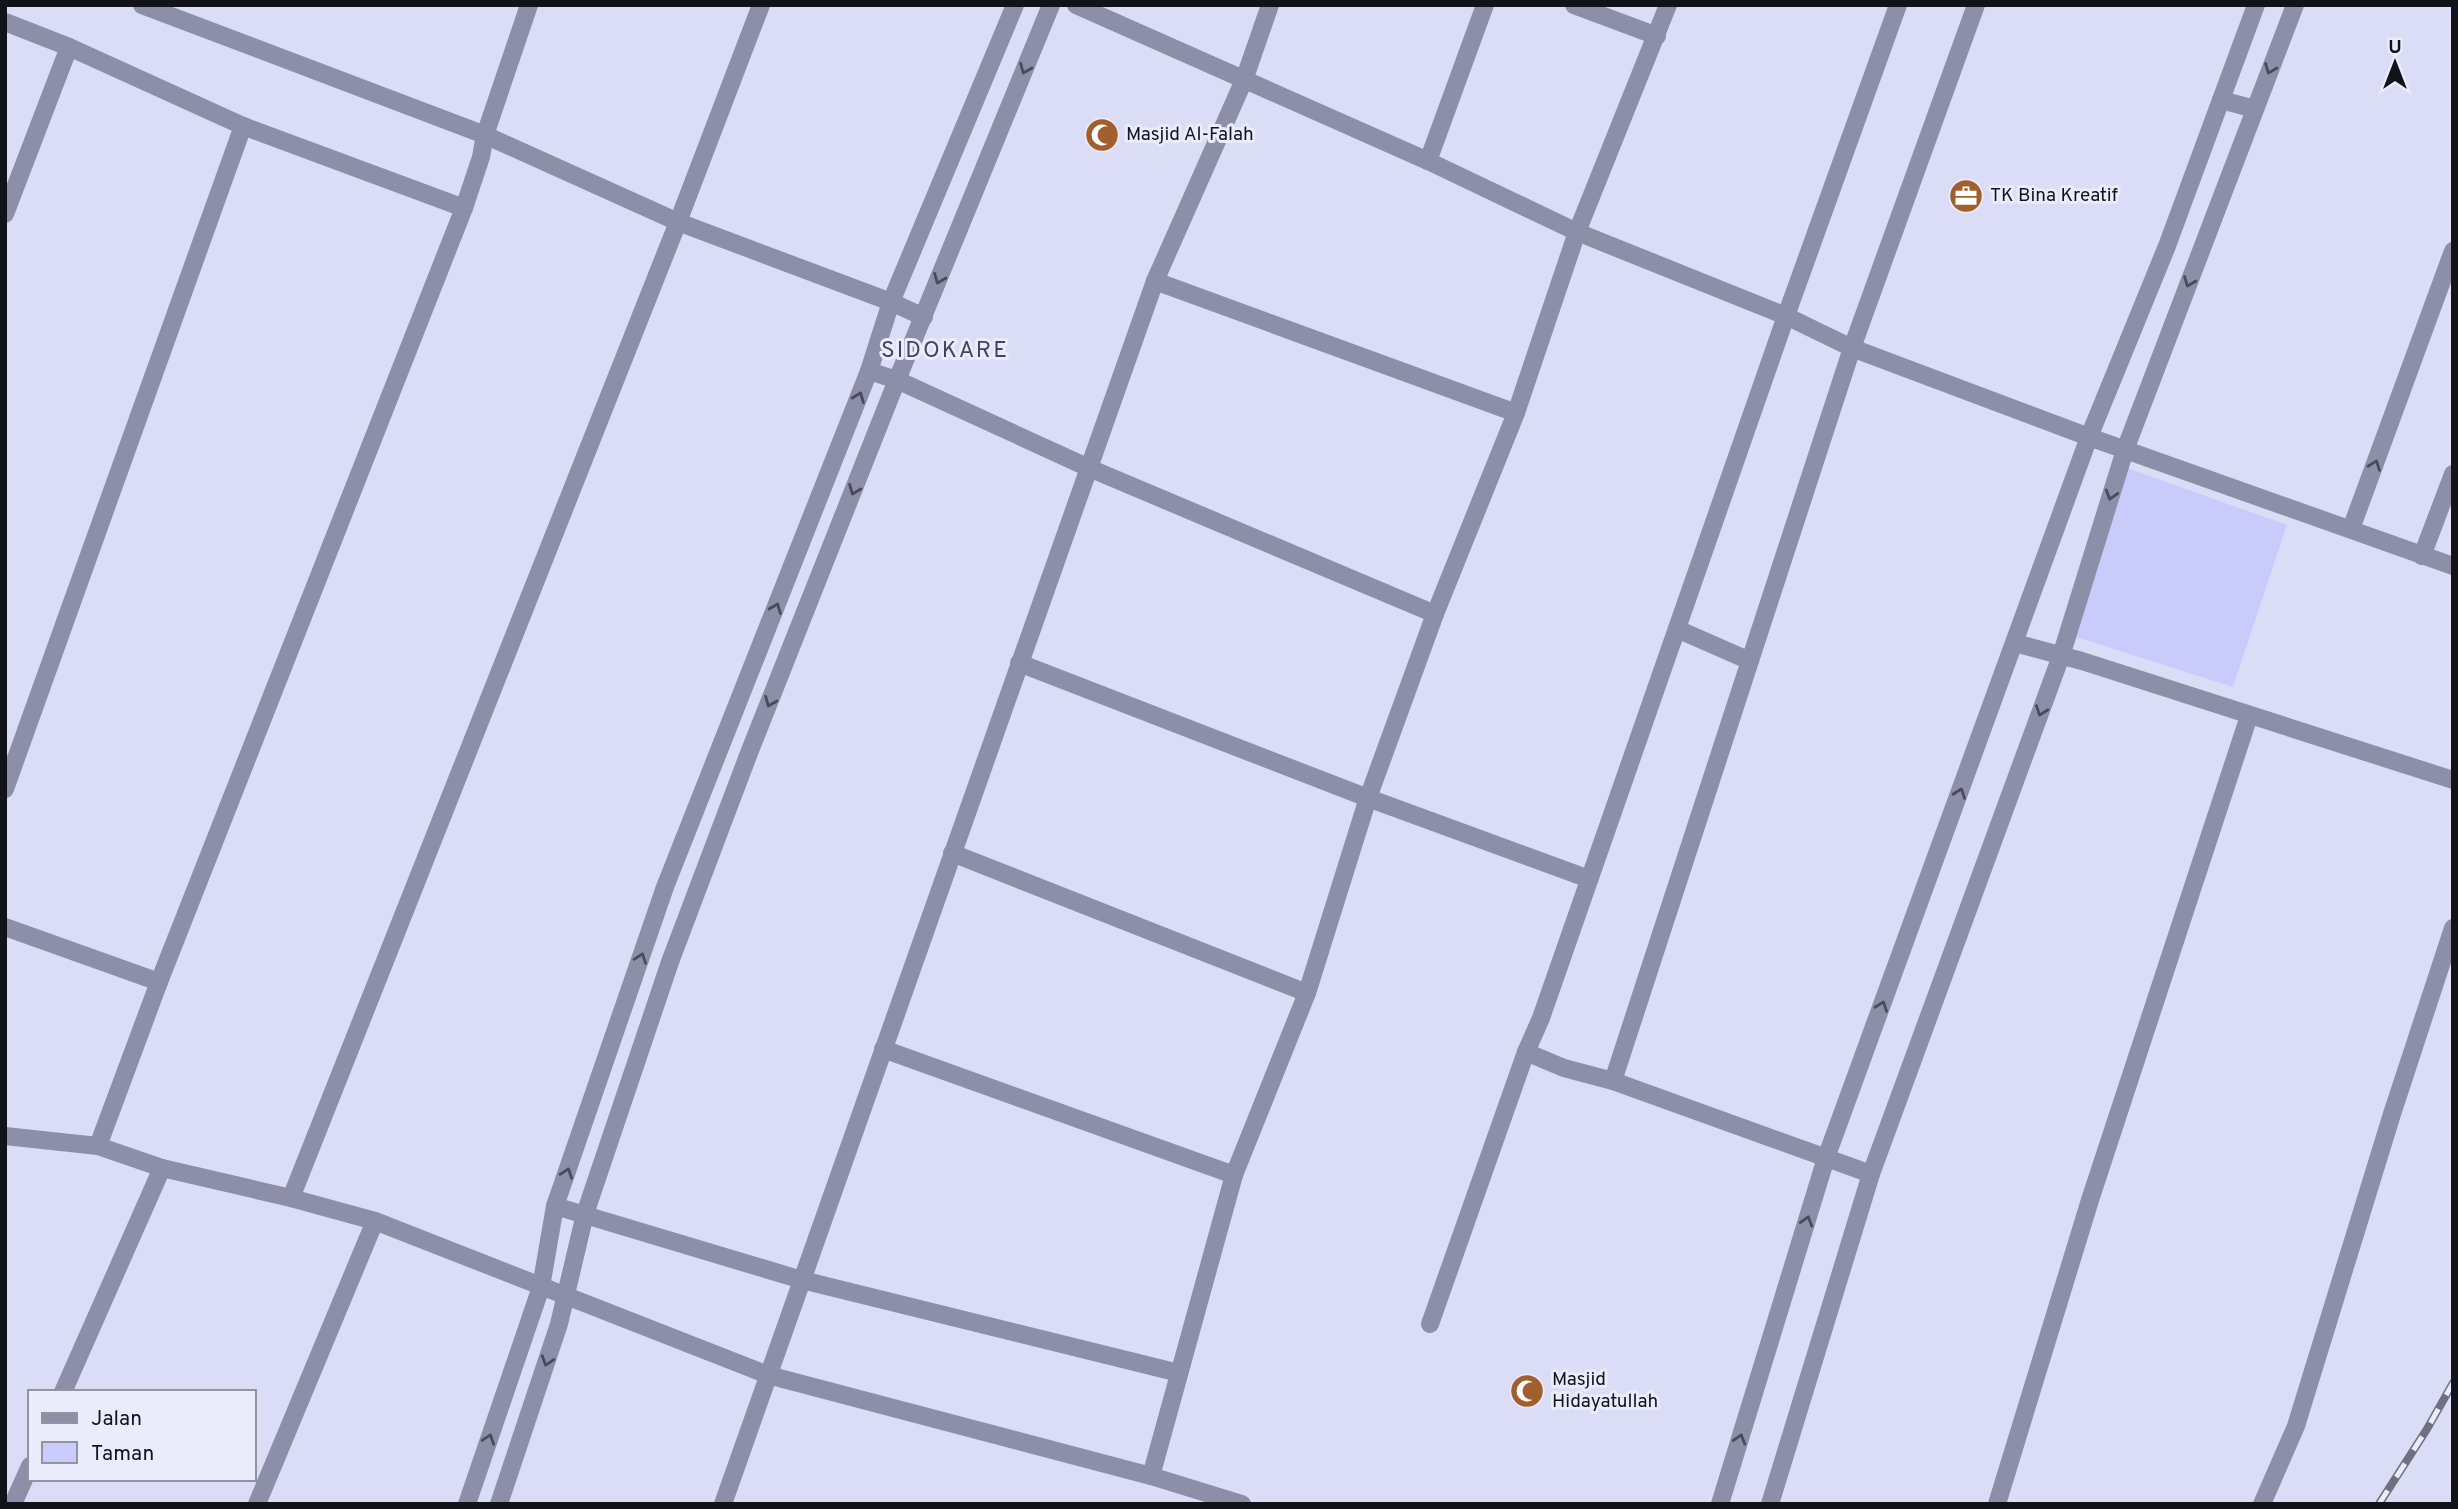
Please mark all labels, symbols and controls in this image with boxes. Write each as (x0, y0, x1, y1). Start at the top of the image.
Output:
north arrow (2360, 28, 2430, 98)
text: U (2388, 36, 2402, 60)
one-way arrow (1019, 61, 1033, 74)
one-way arrow (2265, 62, 2279, 74)
mosque icon: Masjid Al-Falah (1083, 116, 1121, 154)
place label: Masjid Al-Falah (1126, 123, 1254, 147)
office icon: TK Bina Kreatif (1947, 177, 1985, 215)
place label: TK Bina Kreatif (1990, 184, 2118, 208)
one-way arrow (934, 273, 948, 285)
one-way arrow (2184, 275, 2198, 287)
district label: SIDOKARE (881, 337, 1009, 366)
one-way arrow (851, 391, 865, 403)
one-way arrow (2367, 459, 2381, 471)
one-way arrow (848, 483, 862, 495)
one-way arrow (2105, 488, 2119, 501)
one-way arrow (767, 603, 781, 615)
one-way arrow (764, 695, 778, 707)
one-way arrow (2035, 705, 2049, 717)
one-way arrow (1952, 787, 1966, 799)
one-way arrow (633, 952, 647, 964)
one-way arrow (1874, 1001, 1888, 1013)
one-way arrow (559, 1167, 573, 1179)
one-way arrow (1799, 1215, 1813, 1228)
one-way arrow (540, 1354, 555, 1366)
place label: Masjid Hidayatullah (1552, 1368, 1658, 1414)
mosque icon: Masjid Hidayatullah (1508, 1372, 1546, 1410)
legend (28, 1390, 256, 1481)
text: Jalan (91, 1406, 142, 1433)
one-way arrow (1732, 1433, 1746, 1445)
one-way arrow (481, 1434, 495, 1446)
text: Taman (91, 1441, 154, 1468)

